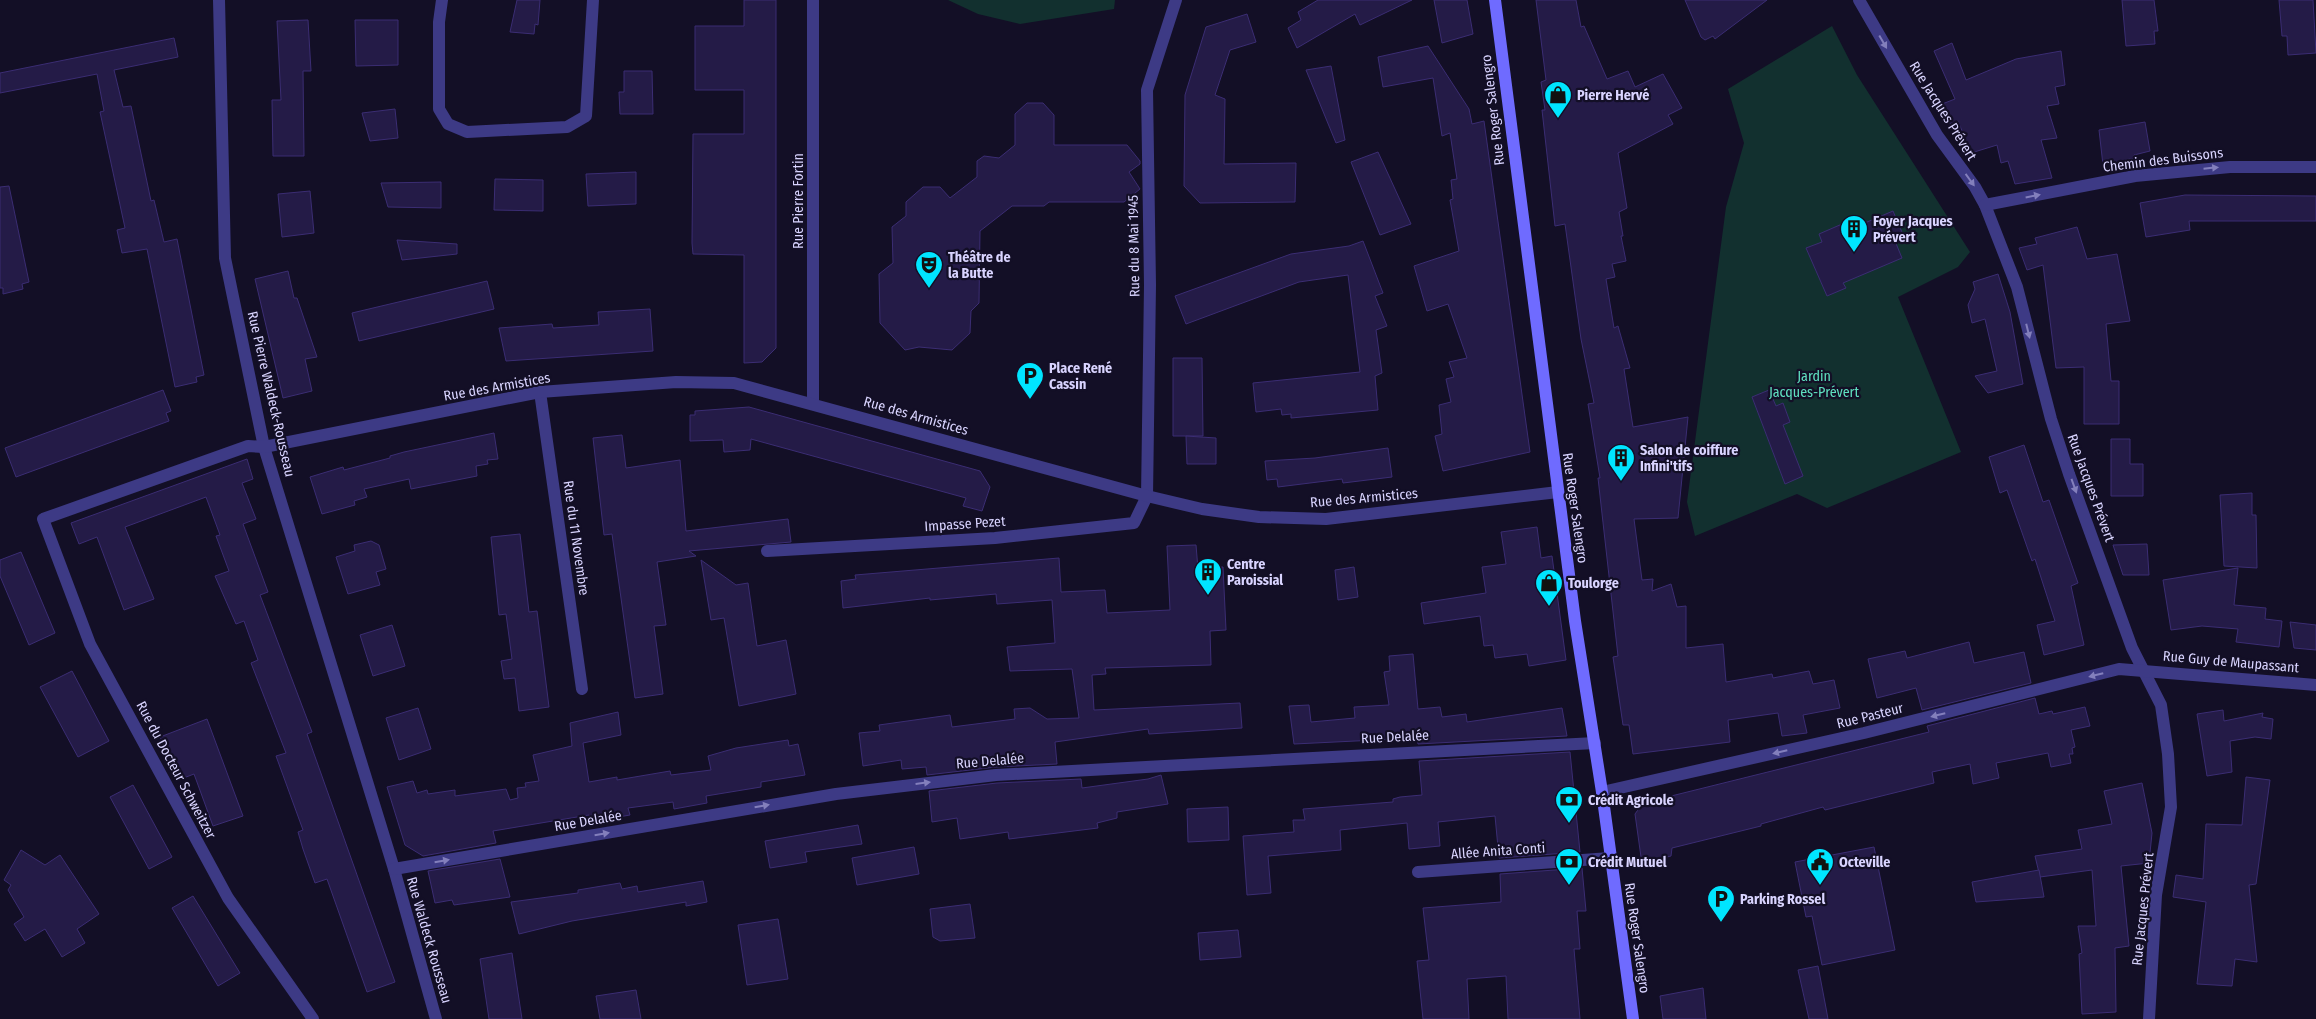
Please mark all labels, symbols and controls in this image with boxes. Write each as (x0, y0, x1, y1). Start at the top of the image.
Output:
one-way arrow (1879, 36, 1888, 49)
street label: Rue Roger Salengro (1478, 54, 1508, 166)
street label: Rue Jacques Prévert (1906, 58, 1981, 164)
shop icon: Pierre Hervé (1543, 80, 1573, 119)
place label: Pierre Hervé (1577, 87, 1649, 104)
street label: Chemin des Buissons (2102, 144, 2224, 176)
street label: Rue Pierre Fortin (790, 153, 807, 249)
one-way arrow (2203, 164, 2219, 172)
one-way arrow (1965, 173, 1975, 187)
one-way arrow (2025, 191, 2041, 199)
street label: Rue du 8 Mai 1945 (1125, 195, 1143, 297)
place label: Foyer Jacques Prévert (1873, 213, 1953, 246)
building icon: Foyer Jacques Prévert (1839, 214, 1869, 253)
place label: Théâtre de la Butte (948, 249, 1011, 282)
theatre icon: Théâtre de la Butte (914, 250, 944, 289)
street label: Rue Pierre Waldeck-Rousseau (244, 310, 298, 478)
one-way arrow (2024, 323, 2032, 338)
place label: Place René Cassin (1049, 360, 1112, 393)
parking icon: Place René Cassin (1015, 361, 1045, 400)
park label: Jardin Jacques-Prévert (1769, 368, 1859, 401)
street label: Rue des Armistices (442, 369, 552, 405)
street label: Rue des Armistices (862, 393, 970, 439)
street label: Rue Jacques Prévert (2064, 432, 2119, 545)
place label: Salon de coiffure Infini'tifs (1640, 442, 1738, 475)
building icon: Salon de coiffure Infini'tifs (1606, 443, 1636, 482)
street label: Rue Roger Salengro (1559, 452, 1591, 564)
street label: Rue du 11 Novembre (560, 479, 592, 597)
one-way arrow (2071, 479, 2078, 494)
street label: Rue des Armistices (1309, 485, 1419, 511)
street label: Impasse Pezet (924, 513, 1007, 535)
place label: Centre Paroissial (1227, 556, 1283, 589)
building icon: Centre Paroissial (1193, 557, 1223, 596)
shop icon: Toulorge (1534, 568, 1564, 607)
place label: Toulorge (1568, 575, 1619, 592)
street label: Rue Guy de Maupassant (2162, 648, 2300, 676)
one-way arrow (2088, 671, 2103, 679)
street label: Rue du Docteur Schweitzer (133, 698, 220, 842)
street label: Rue Pasteur (1835, 700, 1905, 732)
one-way arrow (1931, 711, 1946, 719)
street label: Rue Delalée (1361, 727, 1429, 747)
one-way arrow (1773, 748, 1788, 756)
street label: Rue Delalée (955, 750, 1025, 772)
one-way arrow (915, 779, 931, 787)
bank icon: Crédit Agricole (1554, 785, 1584, 824)
place label: Crédit Agricole (1588, 792, 1674, 809)
one-way arrow (755, 802, 771, 810)
street label: Rue Delalée (553, 807, 623, 835)
one-way arrow (594, 829, 610, 837)
street label: Allée Anita Conti (1450, 839, 1546, 863)
bank icon: Crédit Mutuel (1554, 847, 1584, 886)
public building icon: Octeville (1805, 847, 1835, 886)
street label: Rue Jacques Prévert (2129, 851, 2157, 966)
place label: Crédit Mutuel (1588, 854, 1667, 871)
place label: Octeville (1839, 854, 1890, 871)
one-way arrow (434, 856, 450, 864)
street label: Rue Waldeck Rousseau (403, 875, 455, 1005)
street label: Rue Roger Salengro (1621, 882, 1653, 994)
parking icon: Parking Rossel (1706, 884, 1736, 923)
place label: Parking Rossel (1740, 891, 1825, 908)

